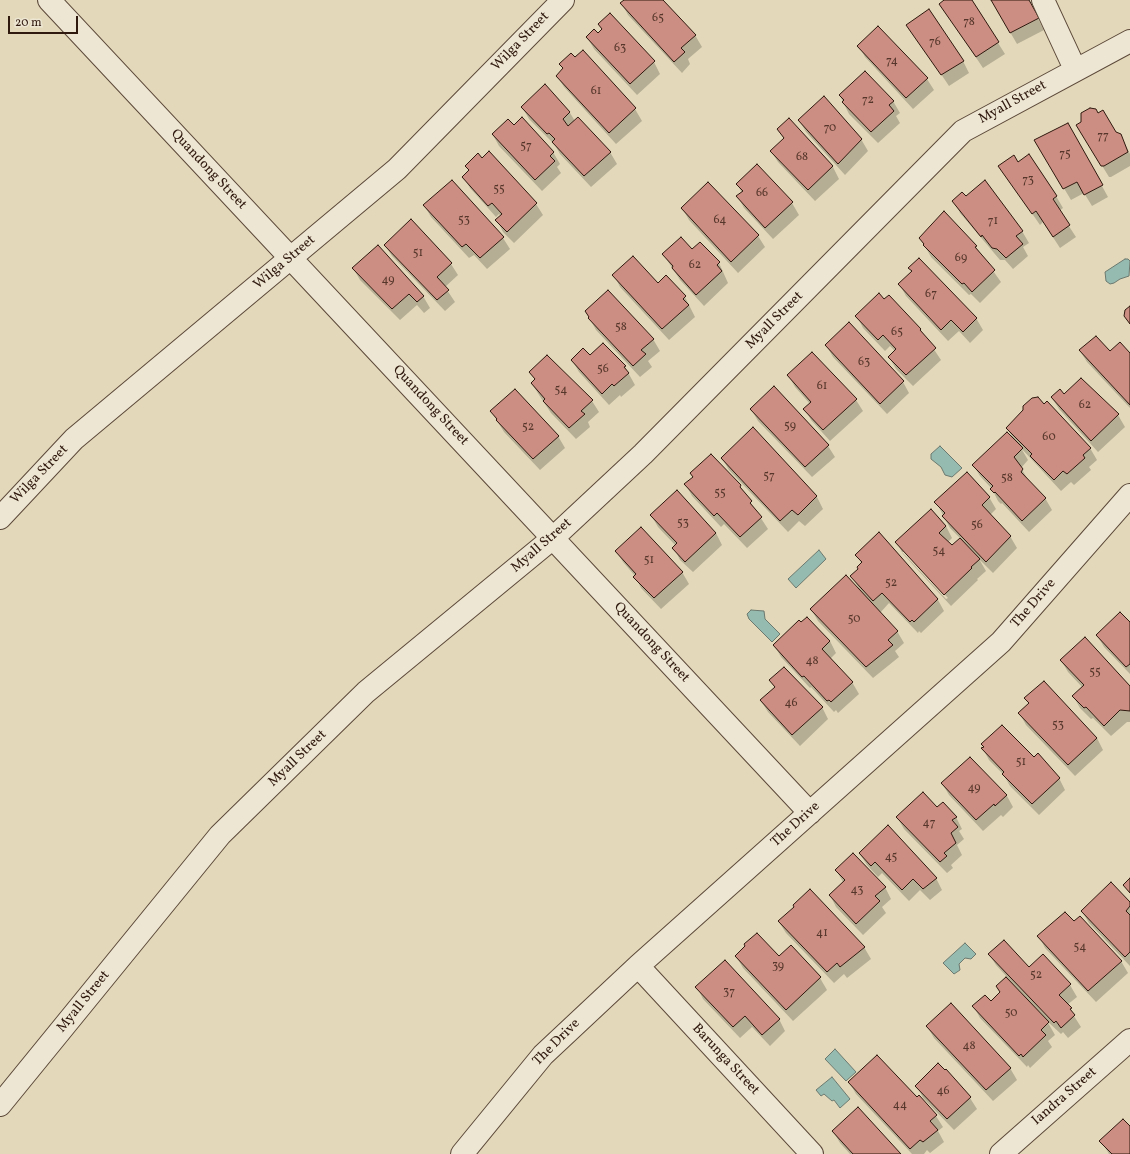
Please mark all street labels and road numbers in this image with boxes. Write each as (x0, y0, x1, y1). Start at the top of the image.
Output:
street label: Wilga Street (489, 9, 553, 75)
street label: Myall Street (976, 78, 1050, 128)
street label: Quandong Street (166, 126, 250, 214)
street label: Wilga Street (251, 232, 319, 294)
street label: Myall Street (743, 289, 807, 353)
street label: Quandong Street (388, 362, 472, 450)
street label: Wilga Street (8, 442, 72, 508)
street label: Myall Street (508, 515, 576, 577)
street label: The Drive (1008, 576, 1060, 632)
street label: Quandong Street (609, 599, 693, 687)
street label: Myall Street (265, 727, 331, 791)
street label: The Drive (768, 799, 824, 851)
street label: Myall Street (54, 968, 114, 1036)
street label: The Drive (530, 1016, 584, 1070)
street label: Barunga Street (688, 1021, 762, 1099)
street label: Iandra Street (1029, 1064, 1101, 1130)

